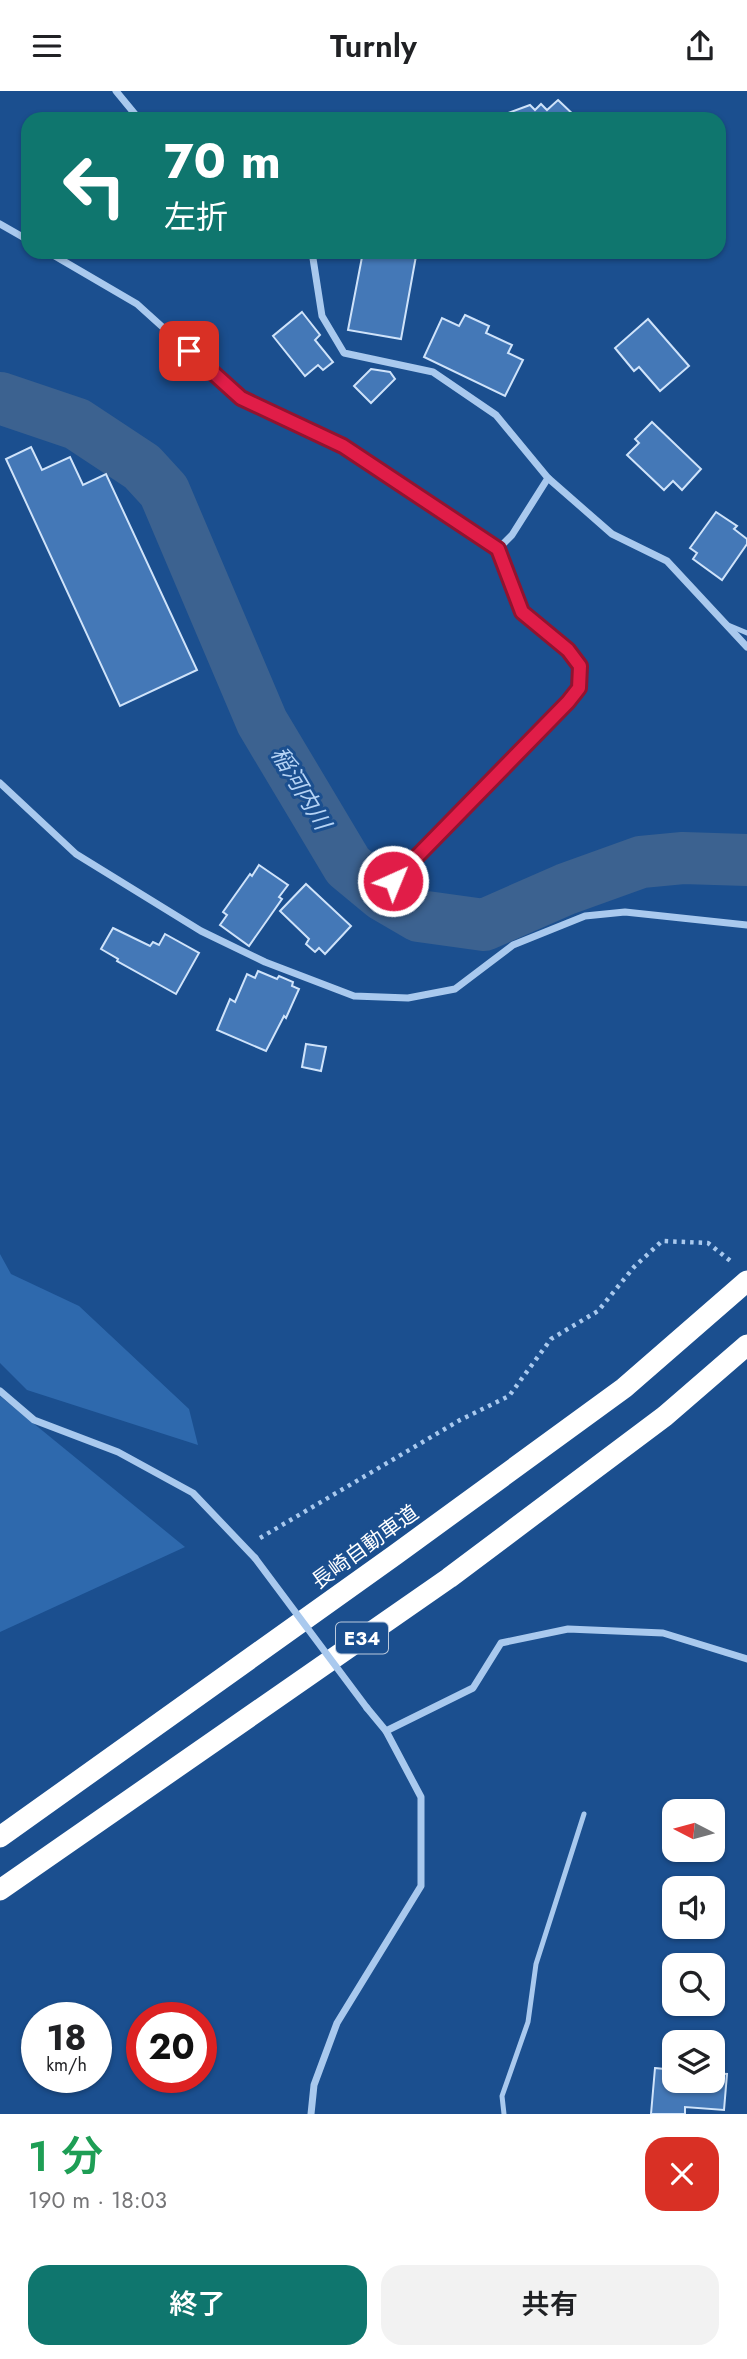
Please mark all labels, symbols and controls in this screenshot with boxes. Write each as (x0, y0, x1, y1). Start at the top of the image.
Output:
text: Turnly (330, 23, 417, 69)
icon: menu (28, 27, 66, 65)
icon: share (681, 27, 719, 65)
text: 70 m (164, 126, 281, 196)
icon: left (49, 140, 140, 231)
text: 左折 (164, 194, 228, 240)
pin (159, 321, 219, 381)
icon: arrive (170, 332, 208, 370)
water label: 稲河内川 (263, 740, 341, 839)
position arrow (356, 844, 430, 918)
street label: 長崎自動車道 (305, 1498, 425, 1596)
road number: E34 (336, 1623, 388, 1653)
north arrow (662, 1799, 724, 1862)
map controls (662, 1799, 725, 2093)
button: sound (662, 1876, 725, 1939)
button: search (662, 1953, 725, 2016)
speed limit sign: 20 (126, 2002, 217, 2093)
text: 18 (47, 2013, 86, 2063)
button: layers (662, 2030, 725, 2093)
text: km/h (46, 2052, 87, 2078)
text: 1 分 (28, 2126, 103, 2187)
button: close (645, 2137, 719, 2211)
text: 190 m · 18:03 (28, 2183, 167, 2217)
button: 終了 (28, 2265, 367, 2345)
button: 共有 (381, 2265, 719, 2345)

